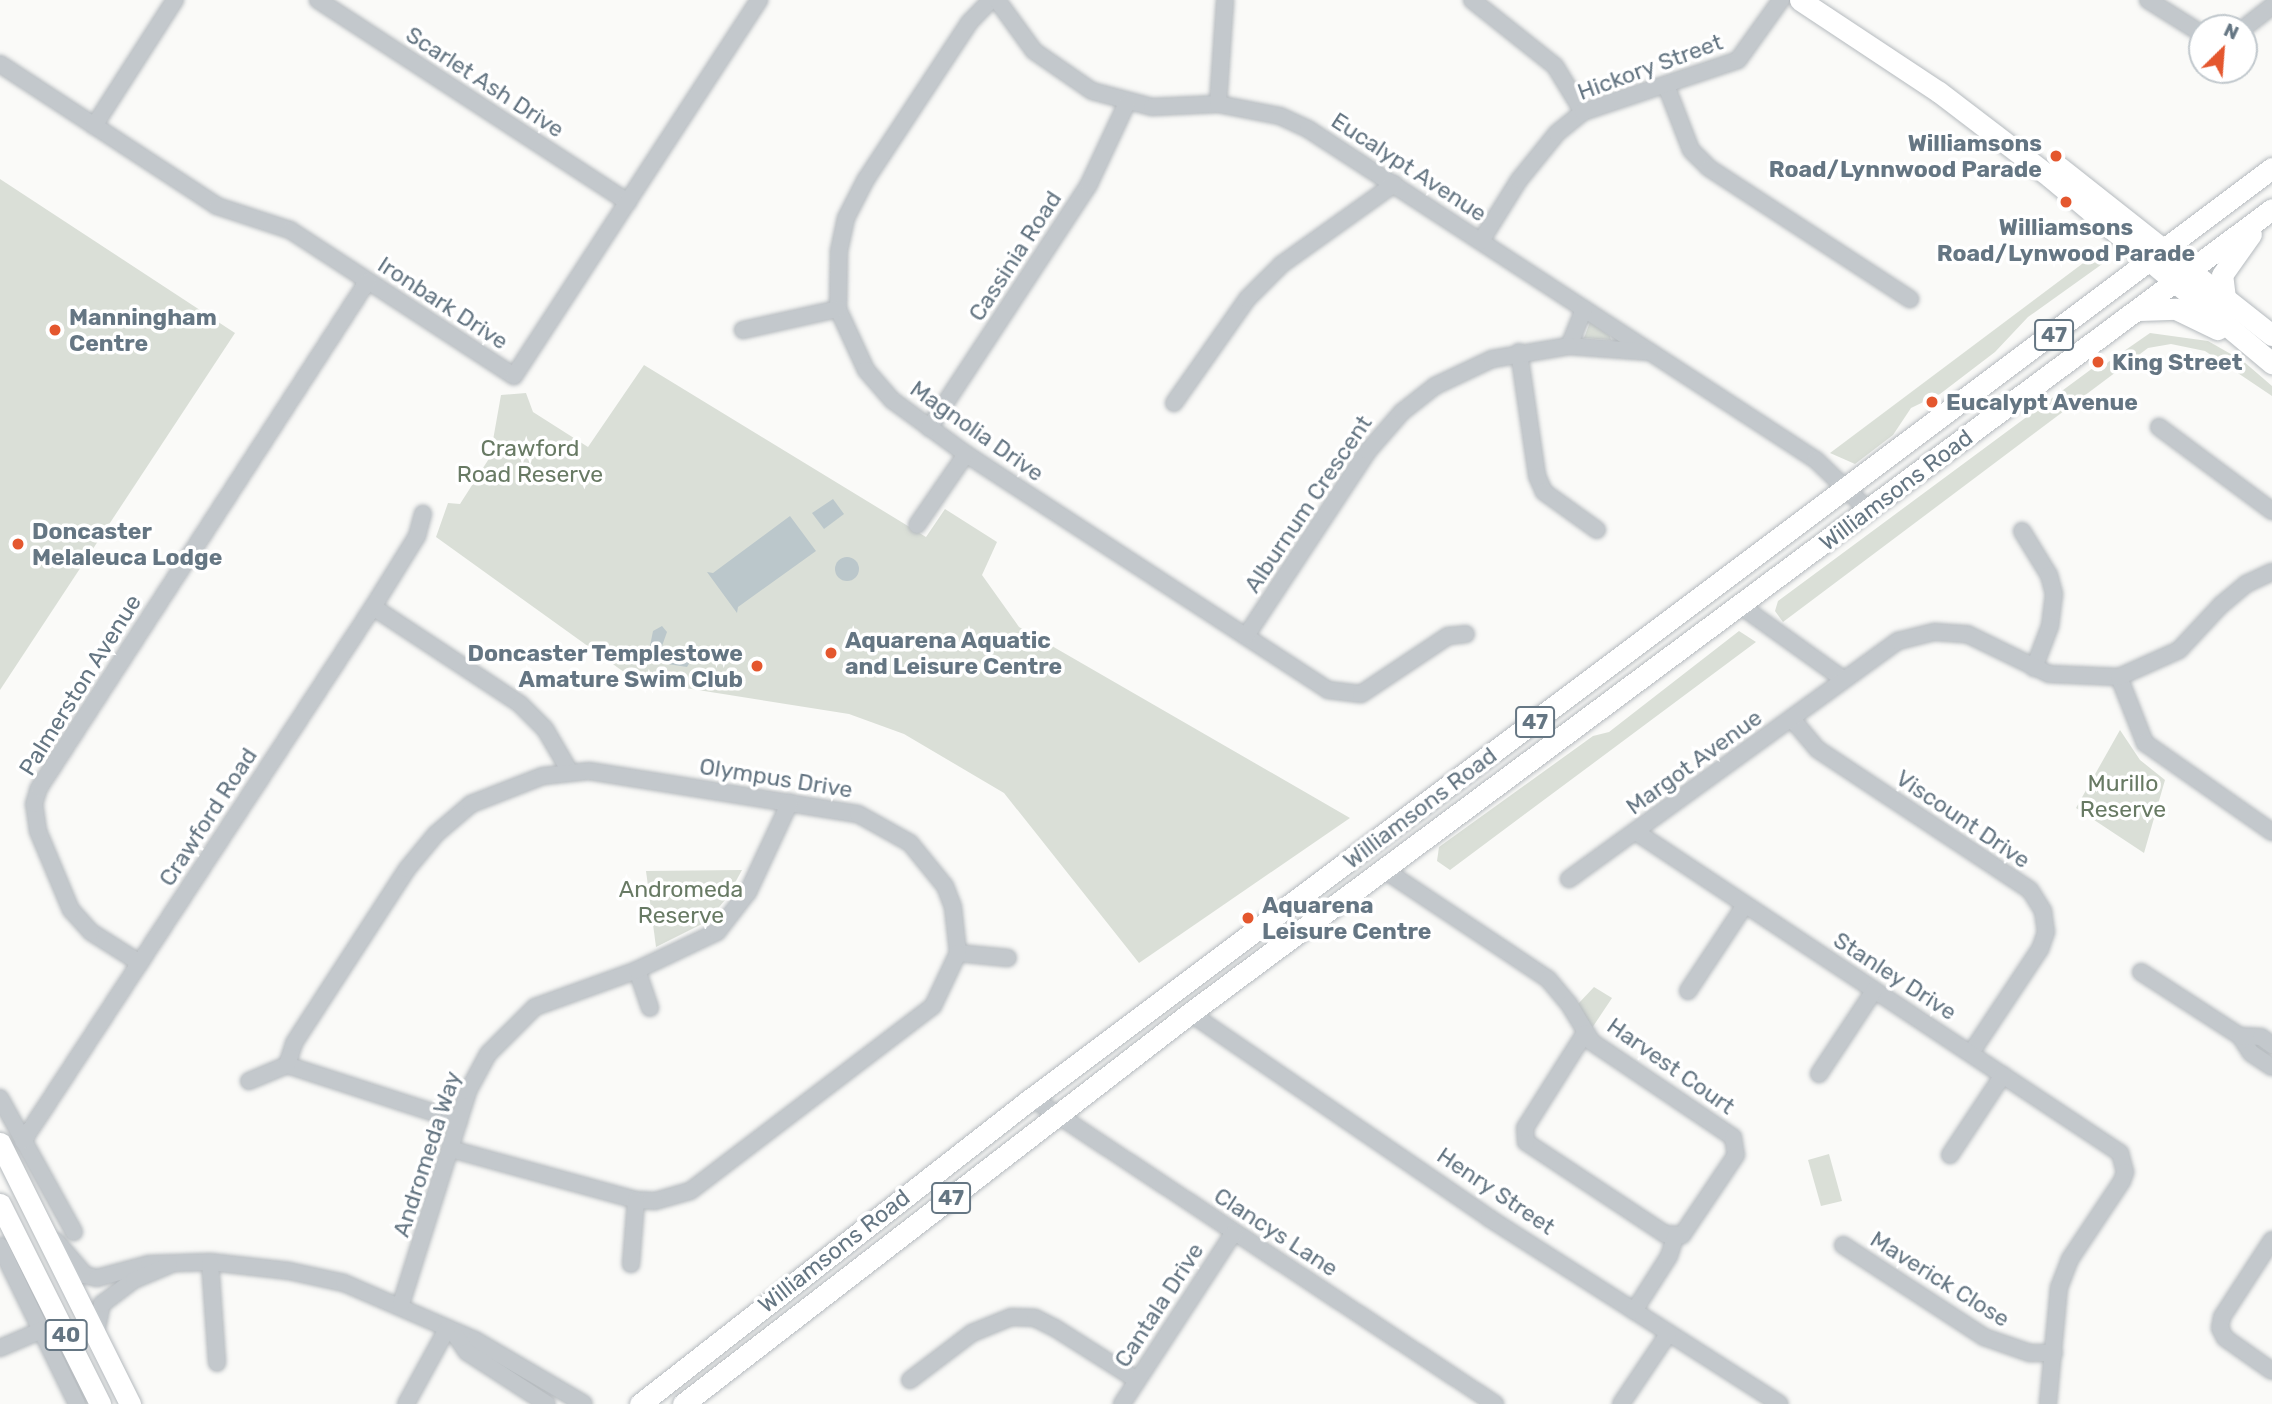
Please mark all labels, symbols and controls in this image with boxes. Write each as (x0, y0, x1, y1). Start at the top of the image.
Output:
north arrow (2188, 14, 2258, 84)
text: N (2220, 18, 2242, 45)
street label: Scarlet Ash Drive (400, 20, 570, 144)
street label: Hickory Street (1574, 28, 1726, 106)
street label: Eucalypt Avenue (1326, 106, 1492, 228)
place label: Williamsons Road/Lynnwood Parade (1769, 129, 2042, 183)
marker: Williamsons Road/Lynnwood Parade (2048, 148, 2064, 164)
street label: Cassinia Road (963, 186, 1067, 326)
marker: Williamsons Road/Lynwood Parade (2058, 194, 2074, 210)
place label: Williamsons Road/Lynwood Parade (1937, 213, 2195, 267)
street label: Ironbark Drive (373, 251, 513, 355)
place label: Manningham Centre (69, 303, 217, 357)
road number: 47 (2033, 318, 2075, 352)
marker: Manningham Centre (47, 322, 63, 338)
place label: King Street (2112, 348, 2242, 376)
marker: King Street (2090, 354, 2106, 370)
street label: Magnolia Drive (905, 375, 1049, 487)
place label: Eucalypt Avenue (1946, 388, 2139, 416)
marker: Eucalypt Avenue (1924, 394, 1940, 410)
street label: Alburnum Crescent (1238, 410, 1378, 598)
street label: Williamsons Road (1814, 423, 1978, 557)
park label: Crawford Road Reserve (457, 434, 603, 488)
place label: Doncaster Melaleuca Lodge (32, 517, 222, 571)
marker: Doncaster Melaleuca Lodge (10, 536, 26, 552)
street label: Palmerston Avenue (13, 589, 147, 781)
place label: Aquarena Aquatic and Leisure Centre (845, 626, 1062, 680)
place label: Doncaster Templestowe Amature Swim Club (467, 639, 743, 693)
marker: Aquarena Aquatic and Leisure Centre (823, 645, 839, 661)
marker: Doncaster Templestowe Amature Swim Club (749, 658, 765, 674)
street label: Margot Avenue (1621, 703, 1767, 821)
road number: 47 (1514, 704, 1556, 740)
street label: Williamsons Road (1338, 741, 1502, 875)
street label: Crawford Road (153, 743, 263, 891)
street label: Olympus Drive (698, 752, 854, 804)
street label: Viscount Drive (1891, 764, 2035, 874)
park label: Murillo Reserve (2080, 769, 2166, 823)
park label: Andromeda Reserve (619, 875, 743, 929)
place label: Aquarena Leisure Centre (1262, 891, 1431, 945)
marker: Aquarena Leisure Centre (1240, 910, 1256, 926)
street label: Stanley Drive (1828, 926, 1962, 1026)
street label: Harvest Court (1602, 1012, 1740, 1120)
street label: Andromeda Way (387, 1067, 467, 1241)
street label: Henry Street (1432, 1141, 1560, 1241)
road number: 47 (930, 1180, 972, 1216)
street label: Clancys Lane (1209, 1182, 1343, 1282)
street label: Williamsons Road (753, 1183, 915, 1319)
street label: Maverick Close (1865, 1225, 2015, 1333)
street label: Cantala Drive (1109, 1238, 1209, 1372)
road number: 40 (43, 1318, 89, 1352)

